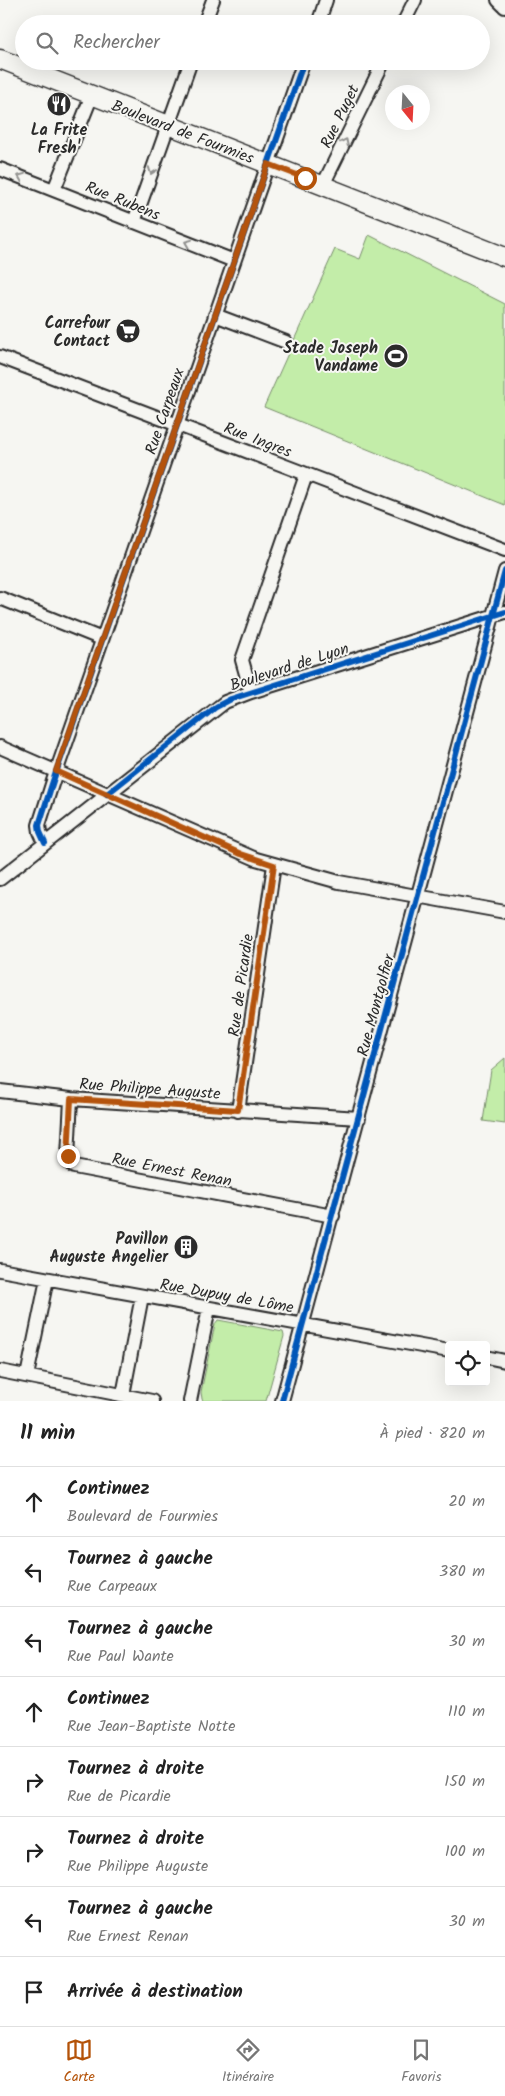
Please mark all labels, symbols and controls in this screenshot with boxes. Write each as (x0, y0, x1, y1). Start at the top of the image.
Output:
search box (15, 15, 490, 70)
text: Rechercher (73, 28, 160, 58)
icon: search (33, 29, 61, 57)
street label: Rue Puget (314, 80, 367, 153)
north arrow (385, 85, 430, 130)
restaurant icon: La Frite Fresh' (46, 91, 72, 117)
street label: Boulevard de Fourmies (108, 94, 258, 171)
place label: La Frite Fresh' (31, 118, 88, 161)
one-way arrow (338, 138, 348, 147)
one-way arrow (148, 166, 158, 175)
route start (294, 167, 317, 190)
one-way arrow (17, 173, 26, 183)
street label: Rue Rubens (81, 175, 164, 228)
one-way arrow (184, 239, 193, 249)
place label: Carrefour Contact (45, 311, 111, 354)
supermarket icon: Carrefour Contact (115, 318, 141, 344)
place label: Stade Joseph Vandame (283, 336, 378, 379)
sports icon: Stade Joseph Vandame (383, 343, 409, 369)
street label: Rue Carpeaux (139, 364, 192, 458)
street label: Rue Ingres (220, 416, 295, 465)
street label: Boulevard de Lyon (227, 636, 352, 698)
street label: Rue de Picardie (222, 932, 261, 1038)
street label: Rue Montgolfier (351, 950, 403, 1059)
street label: Rue Philippe Auguste (79, 1072, 221, 1107)
route end (57, 1145, 80, 1168)
street label: Rue Ernest Renan (110, 1147, 234, 1194)
place label: Pavillon Auguste Angelier (50, 1227, 169, 1270)
building icon: Pavillon Auguste Angelier (173, 1234, 199, 1260)
street label: Rue Dupuy de Lôme (158, 1272, 296, 1321)
map controls (445, 1341, 490, 1386)
button: locate (445, 1341, 490, 1386)
text: 11 min (20, 1417, 75, 1450)
text: À pied · 820 m (380, 1421, 485, 1446)
text: Continuez (67, 1474, 150, 1504)
icon: ahead (20, 1488, 48, 1516)
text: 20 m (449, 1489, 485, 1514)
text: Boulevard de Fourmies (67, 1504, 218, 1529)
text: Tournez à gauche (67, 1544, 213, 1574)
icon: left (20, 1558, 48, 1586)
text: 380 m (439, 1559, 485, 1584)
text: Rue Carpeaux (67, 1574, 157, 1599)
text: Tournez à gauche (67, 1614, 213, 1644)
icon: left (20, 1628, 48, 1656)
text: 30 m (449, 1629, 485, 1654)
text: Rue Paul Wante (67, 1644, 174, 1669)
text: Continuez (67, 1684, 150, 1714)
icon: ahead (20, 1698, 48, 1726)
text: 110 m (448, 1699, 485, 1724)
text: Rue Jean-Baptiste Notte (67, 1714, 235, 1739)
text: Tournez à droite (67, 1754, 204, 1784)
icon: right (20, 1768, 48, 1796)
text: 150 m (444, 1769, 485, 1794)
text: Rue de Picardie (67, 1784, 171, 1809)
text: Tournez à droite (67, 1824, 204, 1854)
icon: right (20, 1838, 48, 1866)
text: 100 m (445, 1839, 485, 1864)
text: Rue Philippe Auguste (67, 1854, 208, 1879)
text: Tournez à gauche (67, 1894, 213, 1924)
icon: left (20, 1908, 48, 1936)
text: 30 m (449, 1909, 485, 1934)
text: Rue Ernest Renan (67, 1924, 189, 1949)
text: Arrivée à destination (67, 1977, 243, 2007)
icon: arrive (20, 1978, 48, 2006)
tab: Carte (64, 2036, 95, 2088)
tab: Itinéraire (222, 2036, 274, 2088)
tab: Favoris (401, 2036, 441, 2088)

